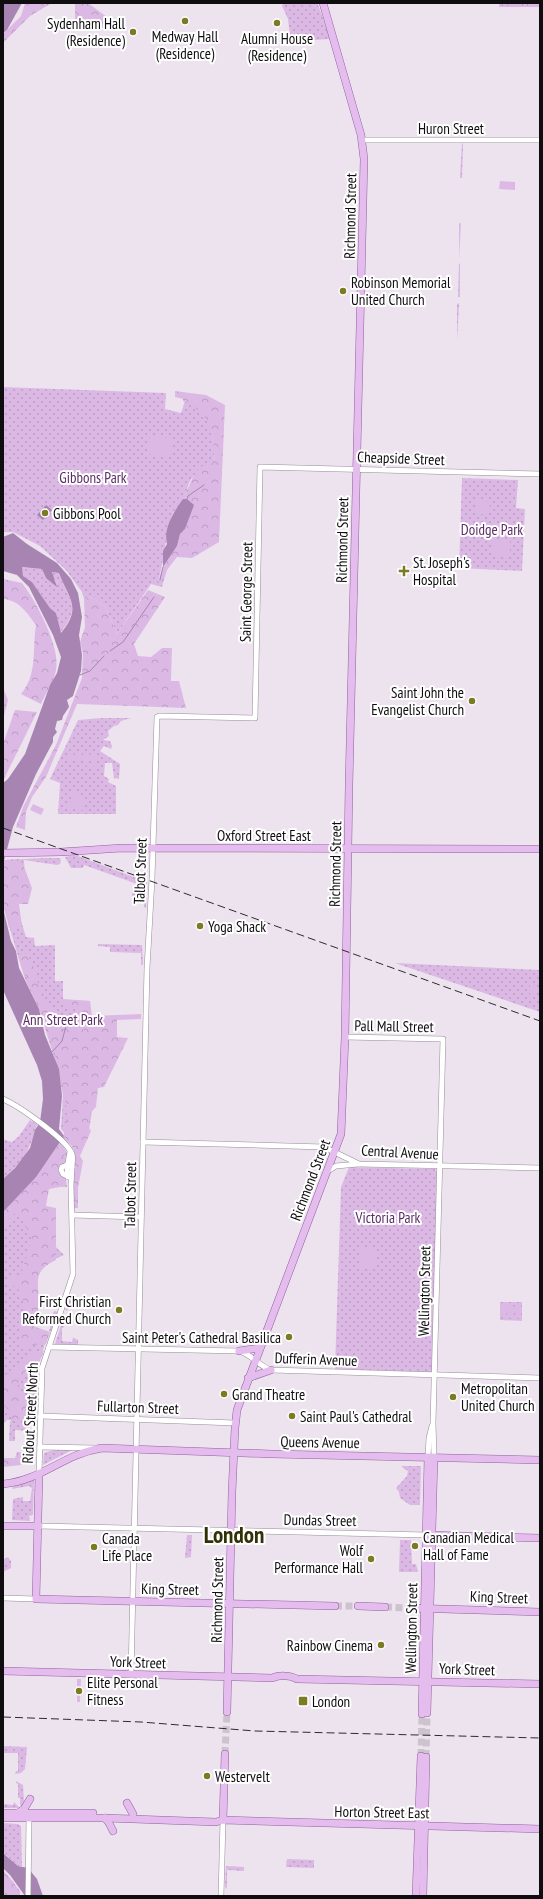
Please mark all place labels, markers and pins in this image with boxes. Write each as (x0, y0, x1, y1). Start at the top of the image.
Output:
place label: Sydenham Hall (Residence) (47, 14, 125, 50)
marker: Medway Hall (Residence) (180, 16, 190, 26)
marker: Alumni House (Residence) (272, 18, 282, 28)
marker: Sydenham Hall (Residence) (128, 27, 138, 37)
place label: Medway Hall (Residence) (152, 27, 219, 63)
place label: Alumni House (Residence) (241, 29, 313, 65)
place label: Robinson Memorial United Church (351, 273, 451, 309)
marker: Robinson Memorial United Church (338, 286, 348, 296)
place label: Gibbons Pool (53, 504, 121, 523)
marker: Gibbons Pool (40, 508, 50, 518)
place label: St. Joseph's Hospital (413, 553, 470, 589)
marker: St. Joseph's Hospital (398, 565, 410, 577)
place label: Saint John the Evangelist Church (371, 683, 464, 719)
marker: Saint John the Evangelist Church (467, 696, 477, 706)
place label: Yoga Shack (208, 917, 266, 936)
marker: Yoga Shack (195, 921, 205, 931)
place label: First Christian Reformed Church (22, 1292, 111, 1328)
marker: First Christian Reformed Church (114, 1305, 124, 1315)
place label: Saint Peter's Cathedral Basilica (122, 1328, 281, 1347)
marker: Saint Peter's Cathedral Basilica (284, 1332, 294, 1342)
place label: Metropolitan United Church (461, 1379, 535, 1415)
place label: Grand Theatre (232, 1385, 305, 1404)
marker: Grand Theatre (219, 1389, 229, 1399)
marker: Metropolitan United Church (448, 1392, 458, 1402)
place label: Saint Paul's Cathedral (300, 1407, 412, 1426)
marker: Saint Paul's Cathedral (287, 1411, 297, 1421)
place label: Canadian Medical Hall of Fame (423, 1528, 515, 1564)
place label: Canada Life Place (102, 1529, 152, 1565)
place label: Wolf Performance Hall (274, 1541, 364, 1577)
marker: Canadian Medical Hall of Fame (410, 1541, 420, 1551)
marker: Canada Life Place (89, 1542, 99, 1552)
marker: Wolf Performance Hall (366, 1554, 376, 1564)
place label: Rainbow Cinema (287, 1636, 373, 1655)
marker: Rainbow Cinema (376, 1640, 386, 1650)
place label: Elite Personal Fitness (87, 1673, 158, 1709)
marker: Elite Personal Fitness (74, 1686, 84, 1696)
place label: London (312, 1692, 350, 1711)
marker: London (297, 1695, 309, 1707)
place label: Westervelt (215, 1767, 270, 1786)
marker: Westervelt (202, 1771, 212, 1781)

